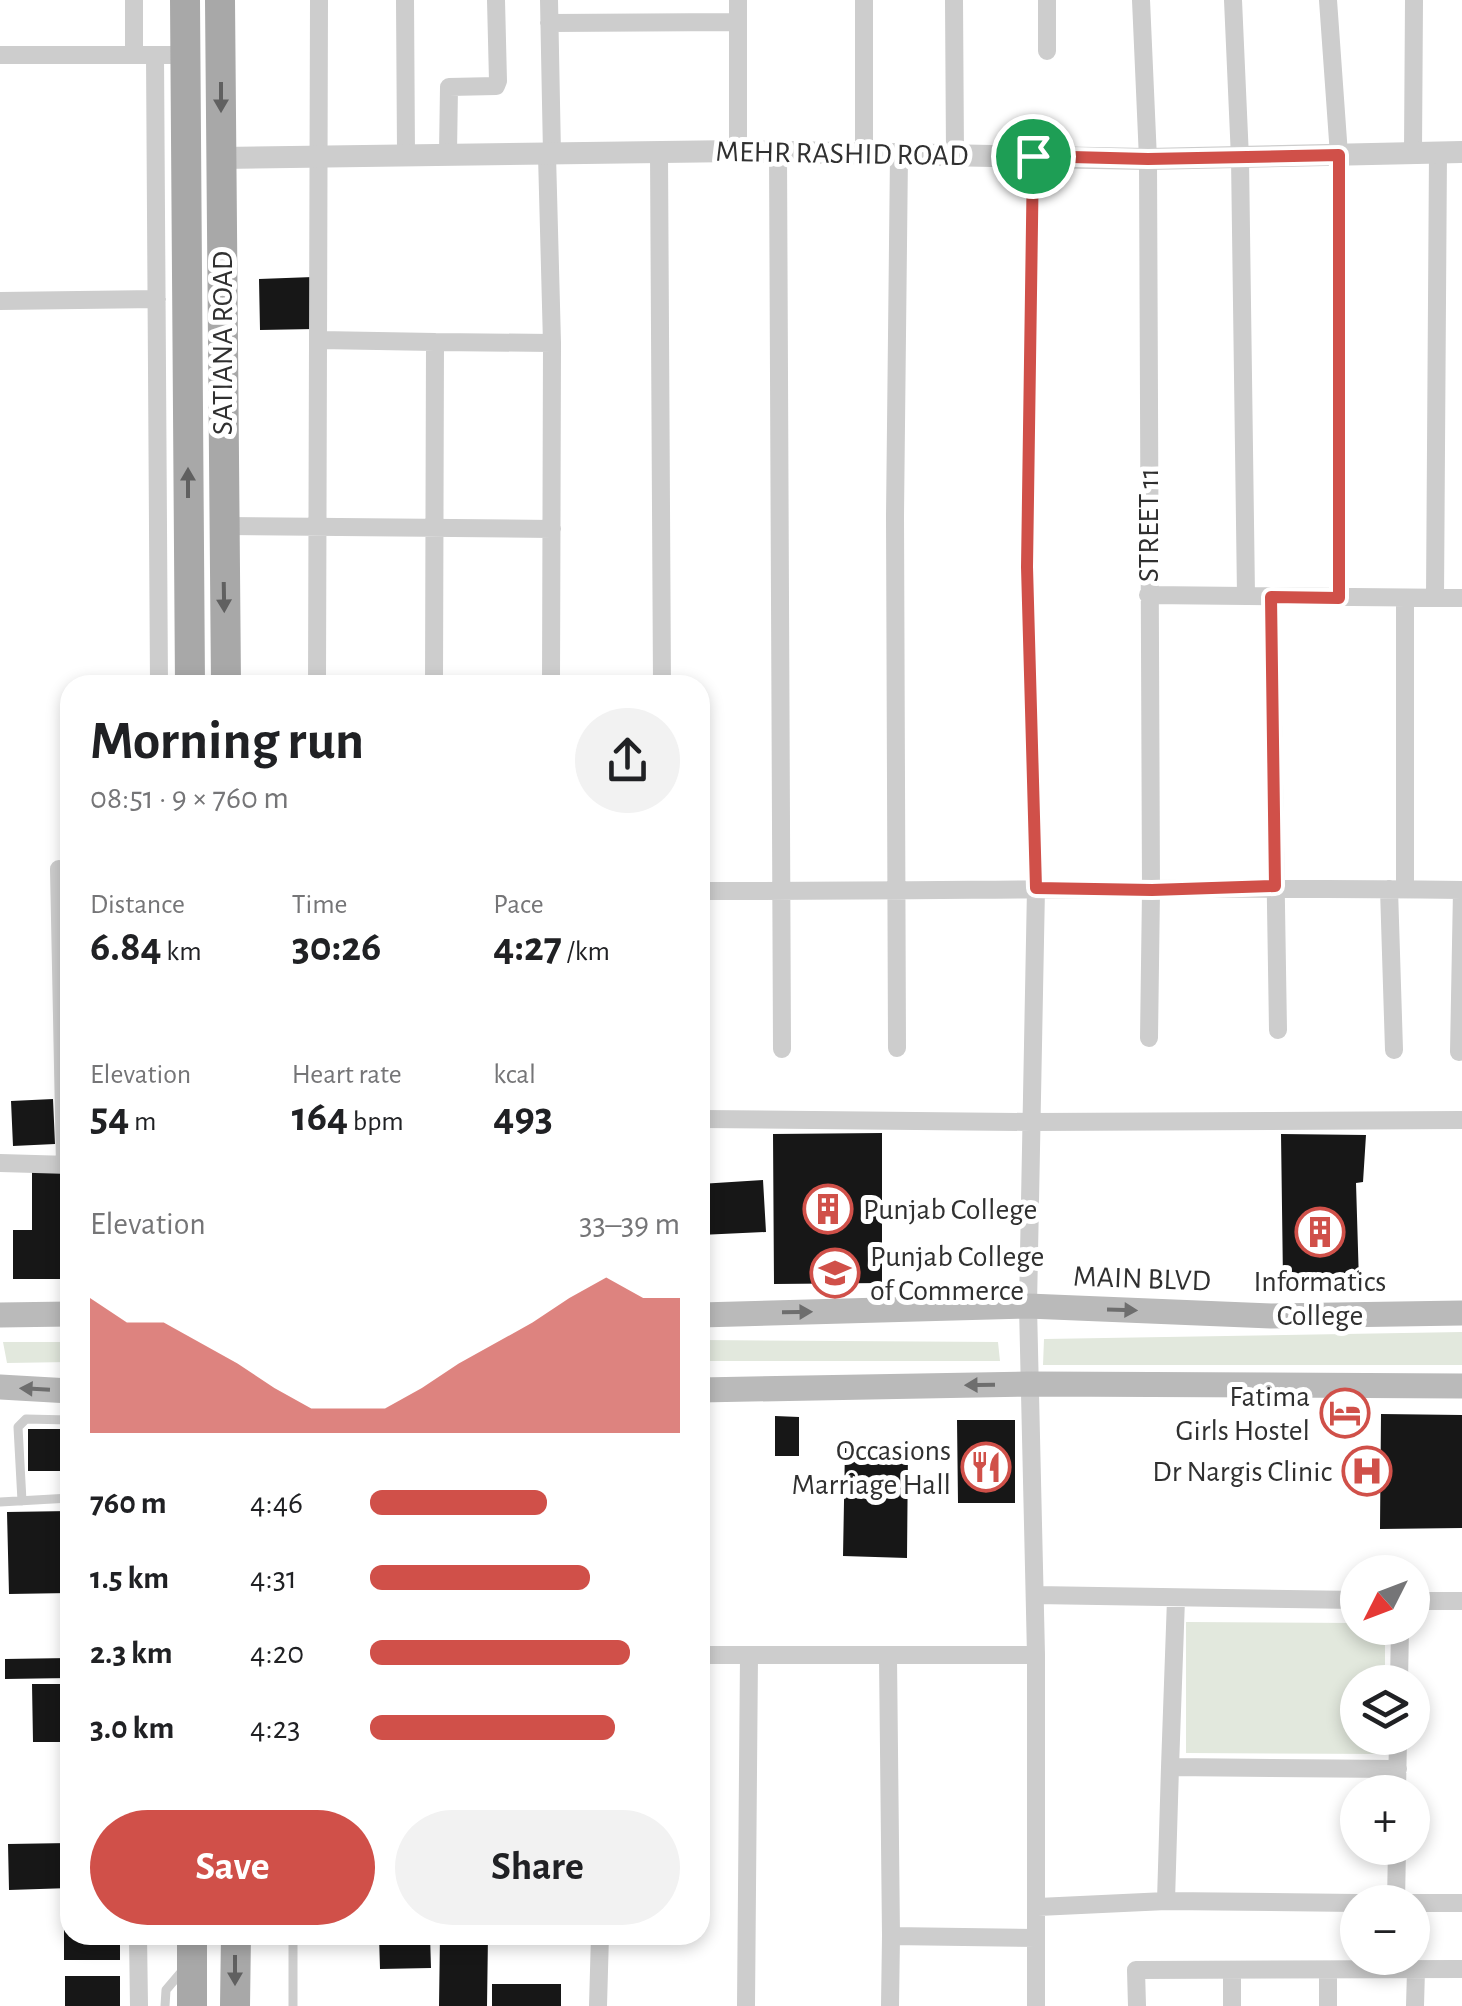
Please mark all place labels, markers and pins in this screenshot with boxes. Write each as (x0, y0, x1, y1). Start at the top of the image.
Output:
pin (991, 114, 1076, 199)
building icon: Punjab College (802, 1183, 854, 1235)
place label: Punjab College (863, 1195, 1037, 1225)
building icon: Informatics College (1294, 1206, 1346, 1258)
place label: Punjab College of Commerce (870, 1242, 1044, 1306)
school or university icon: Punjab College of Commerce (809, 1247, 861, 1299)
place label: Informatics College (1254, 1267, 1386, 1331)
place label: Fatima Girls Hostel (1175, 1382, 1310, 1446)
hotel icon: Fatima Girls Hostel (1319, 1387, 1371, 1439)
place label: Occasions Marriage Hall (792, 1436, 951, 1500)
restaurant icon: Occasions Marriage Hall (960, 1441, 1012, 1493)
hospital icon: Dr Nargis Clinic (1341, 1445, 1393, 1497)
place label: Dr Nargis Clinic (1152, 1457, 1332, 1487)

